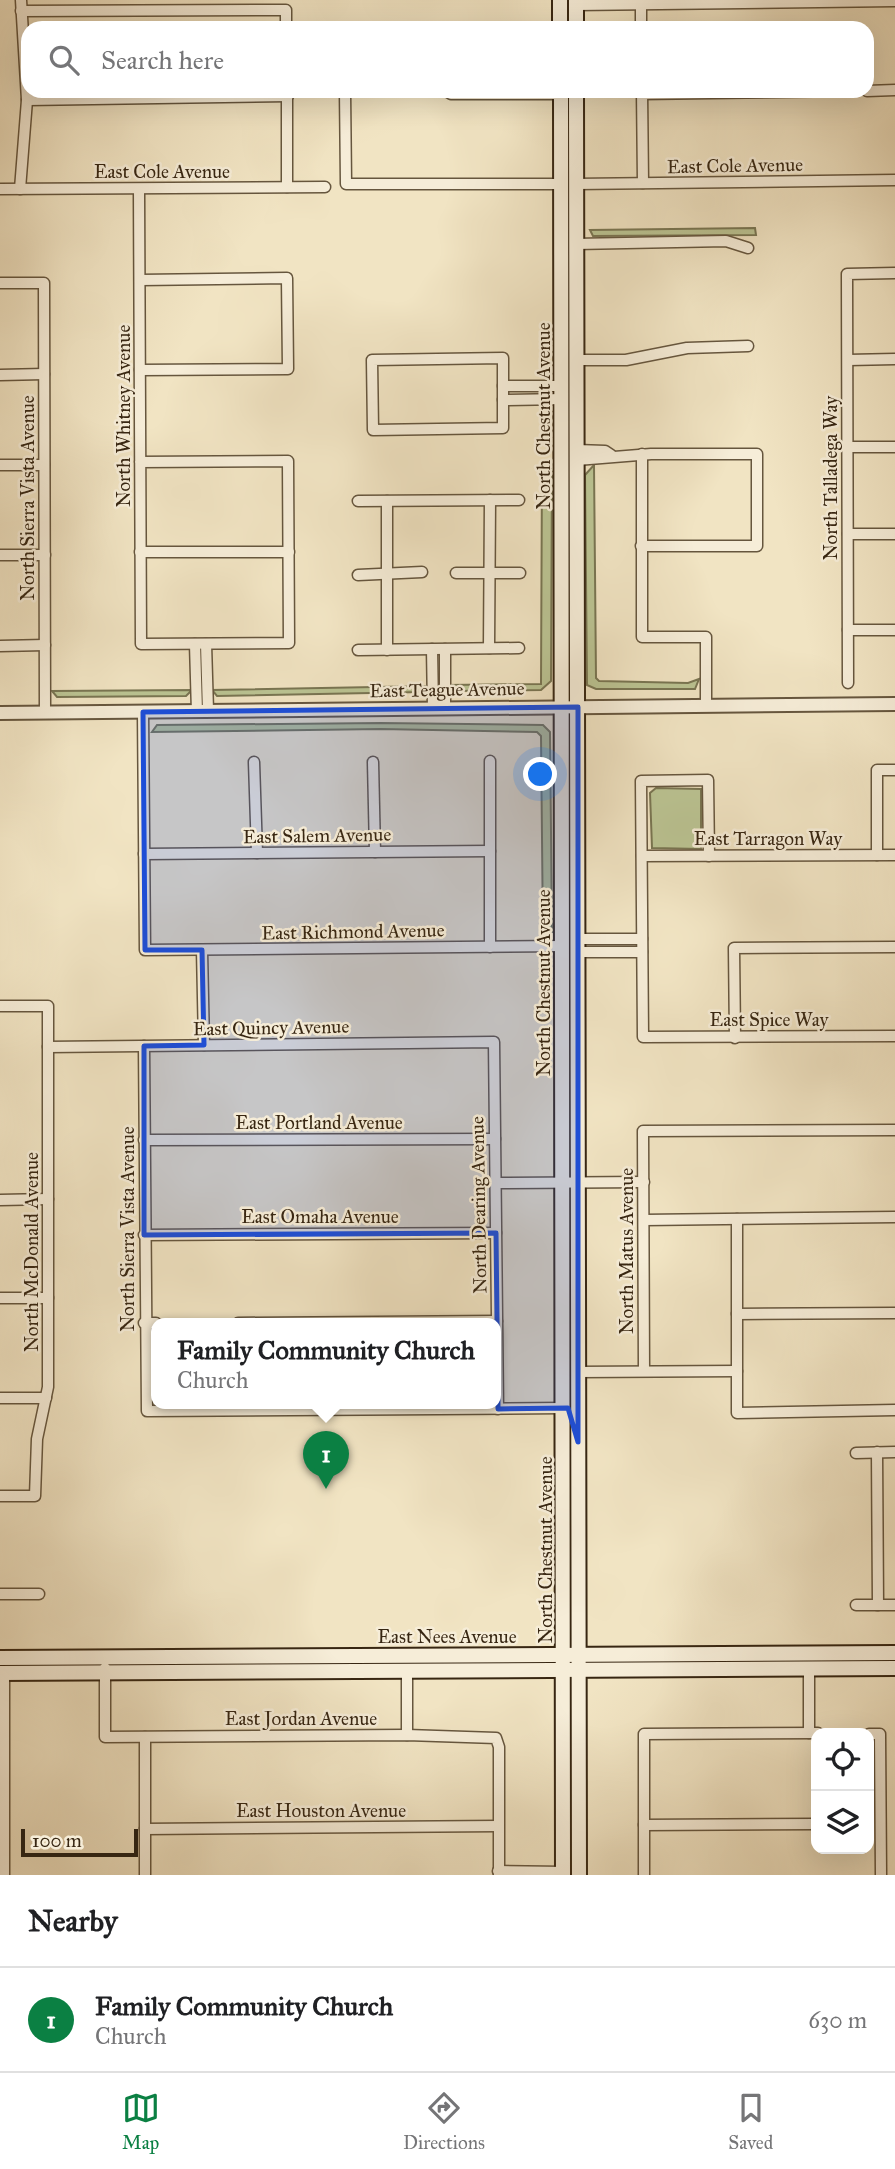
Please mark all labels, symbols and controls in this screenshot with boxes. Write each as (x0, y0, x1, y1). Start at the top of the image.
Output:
search box (21, 21, 874, 98)
icon: search (45, 41, 83, 79)
text: Search here (101, 44, 224, 76)
street label: East Cole Avenue (667, 153, 803, 178)
street label: East Cole Avenue (94, 160, 230, 183)
street label: North Chestnut Avenue (532, 322, 555, 510)
street label: North Whitney Avenue (112, 325, 135, 507)
street label: North Sierra Vista Avenue (16, 395, 39, 601)
street label: North Talladega Way (819, 395, 843, 560)
street label: East Teague Avenue (369, 677, 525, 703)
your location (523, 757, 557, 791)
street label: East Salem Avenue (243, 823, 391, 848)
street label: East Tarragon Way (694, 827, 843, 851)
street label: North Chestnut Avenue (532, 889, 555, 1077)
street label: East Richmond Avenue (261, 918, 445, 945)
street label: East Spice Way (710, 1008, 829, 1031)
street label: East Quincy Avenue (193, 1015, 350, 1040)
street label: East Portland Avenue (235, 1111, 403, 1134)
street label: North Dearing Avenue (465, 1116, 493, 1294)
street label: North Sierra Vista Avenue (116, 1126, 139, 1332)
street label: North McDonald Avenue (20, 1152, 43, 1352)
street label: North Matus Avenue (615, 1168, 638, 1334)
street label: East Omaha Avenue (241, 1205, 399, 1228)
popup (151, 1318, 501, 1409)
text: Family Community Church (177, 1334, 475, 1366)
text: Church (177, 1366, 249, 1394)
pin: 1 (303, 1431, 349, 1489)
street label: North Chestnut Avenue (534, 1456, 557, 1644)
street label: East Nees Avenue (377, 1625, 517, 1648)
street label: East Jordan Avenue (225, 1707, 377, 1731)
map controls (811, 1728, 874, 1854)
button: locate (811, 1728, 874, 1791)
button: layers (811, 1791, 874, 1854)
street label: East Houston Avenue (236, 1799, 406, 1822)
scale bar (21, 1826, 138, 1858)
text: 100 m (32, 1829, 82, 1852)
text: Nearby (28, 1903, 118, 1939)
text: Family Community Church (95, 1990, 393, 2022)
text: 1 (46, 2006, 56, 2034)
text: 630 m (808, 2006, 867, 2034)
text: Church (95, 2022, 167, 2050)
tab: Map (122, 2089, 160, 2154)
tab: Directions (403, 2089, 485, 2154)
tab: Saved (728, 2089, 773, 2154)

